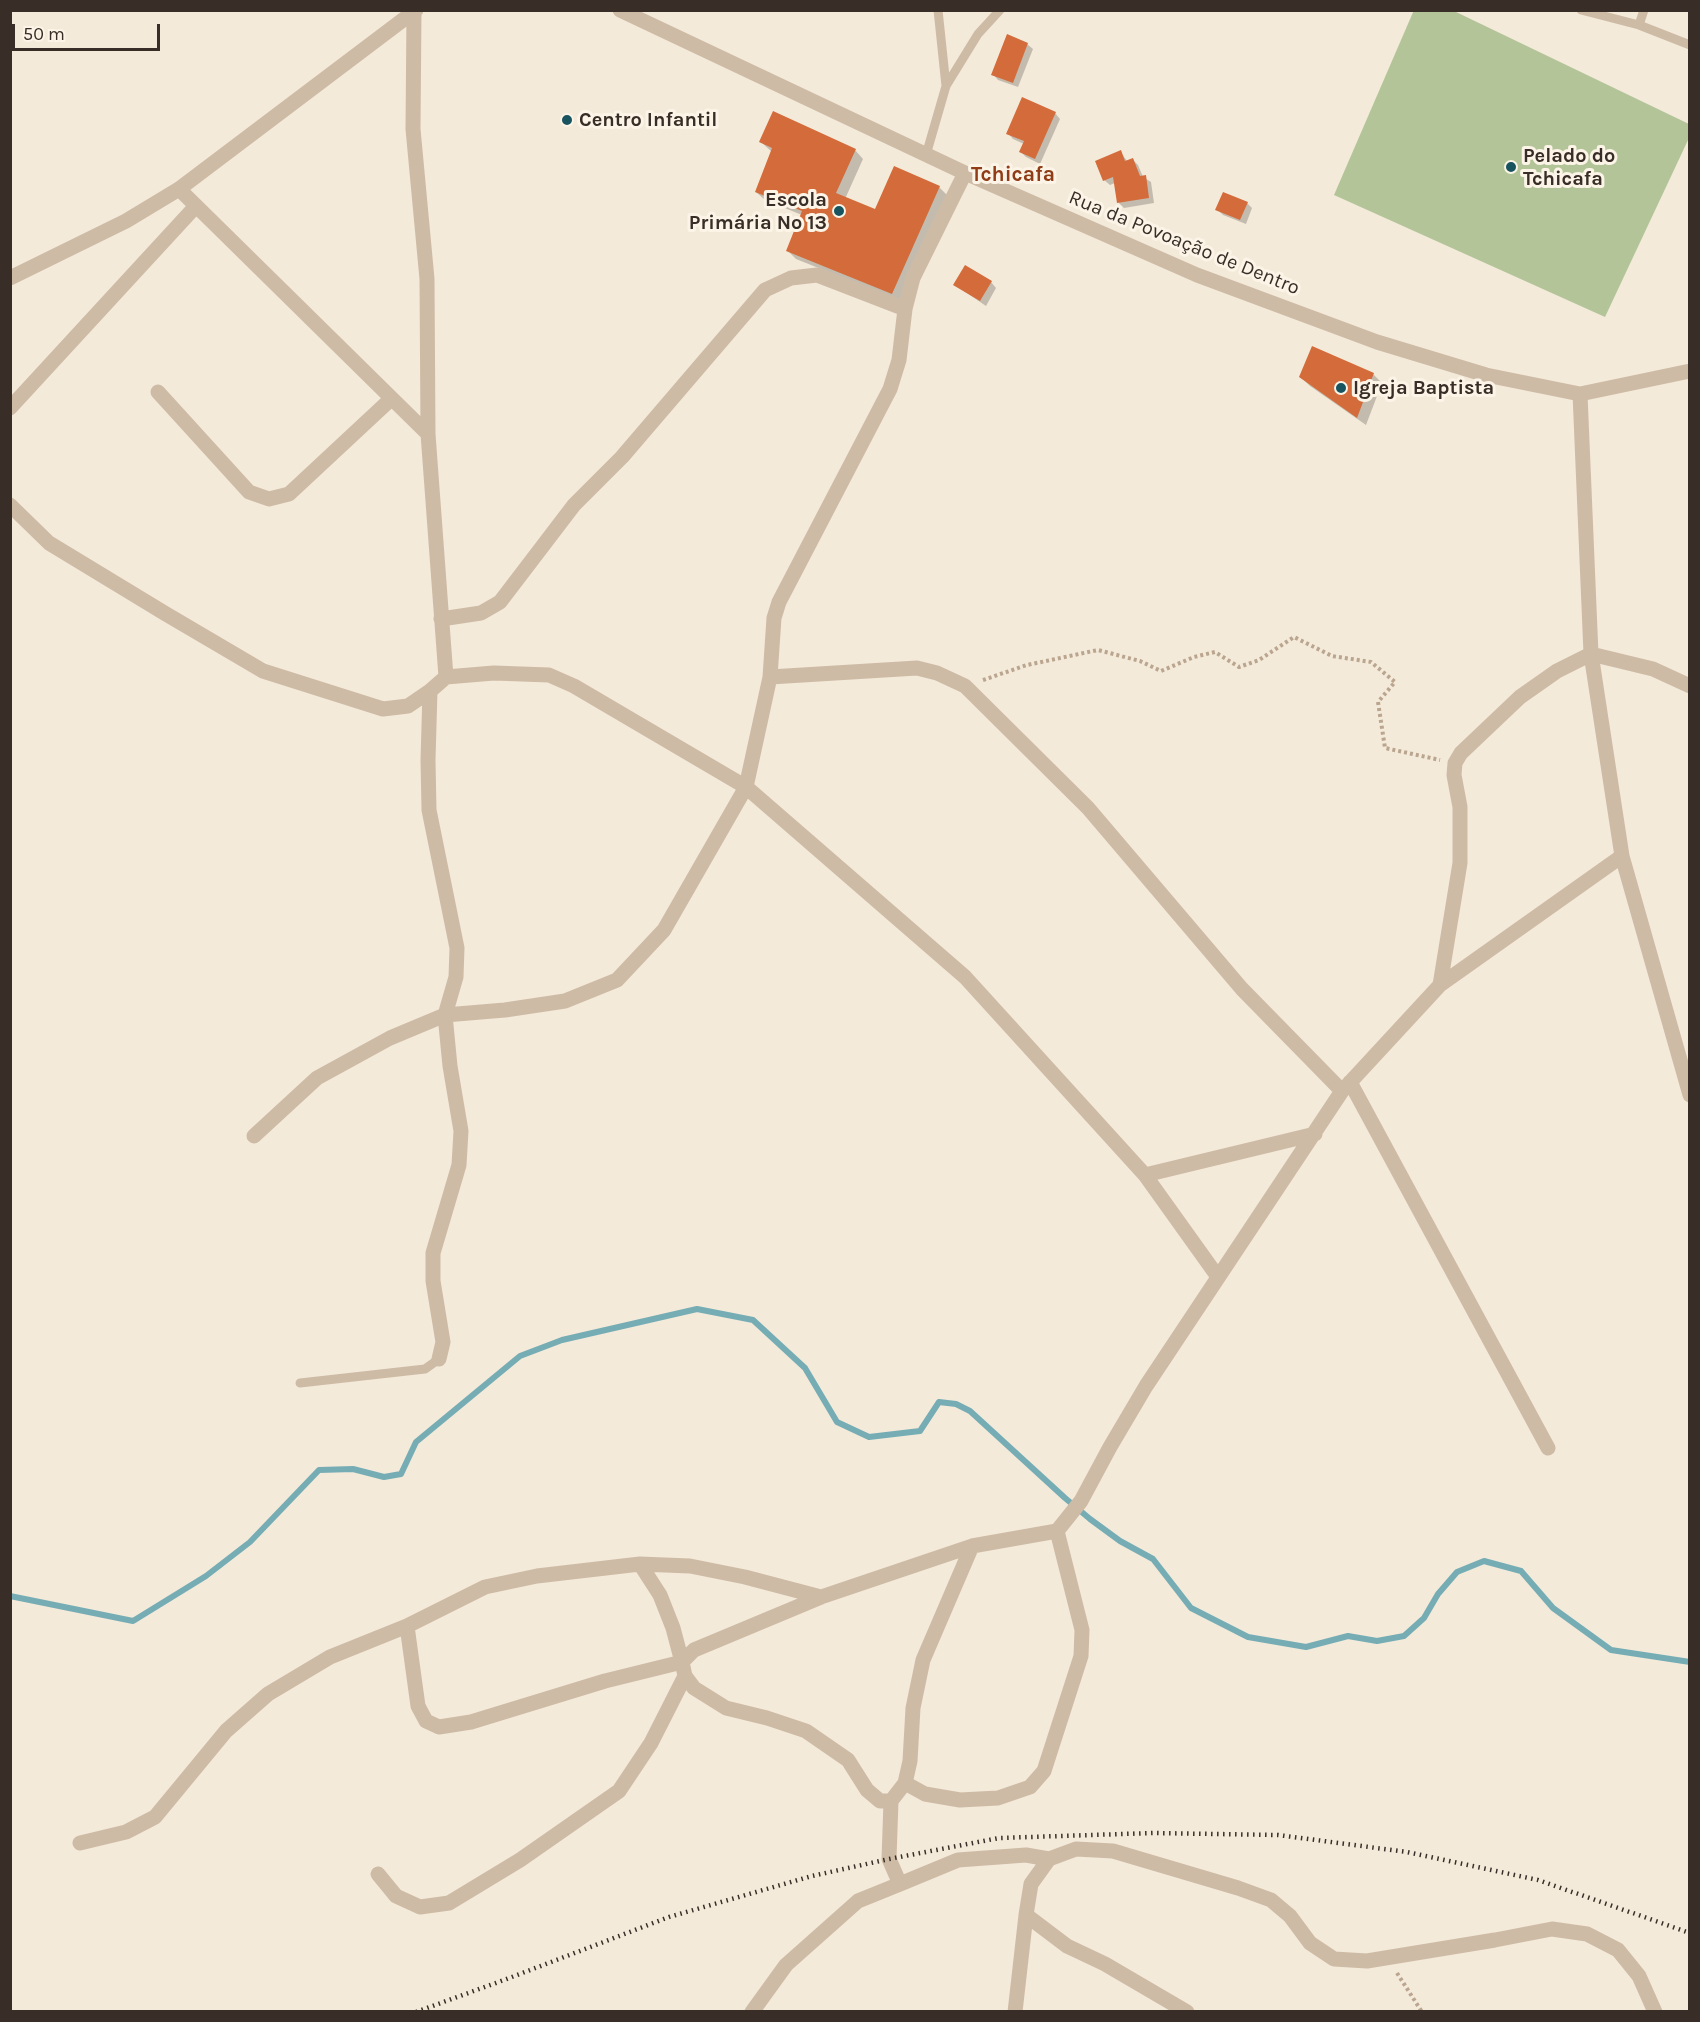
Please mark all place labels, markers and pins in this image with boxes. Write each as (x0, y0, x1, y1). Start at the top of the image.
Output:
place label: Centro Infantil (579, 108, 717, 132)
marker: Centro Infantil (560, 113, 574, 127)
place label: Pelado do Tchicafa (1523, 144, 1615, 191)
marker: Pelado do Tchicafa (1504, 160, 1518, 174)
place label: Escola Primária Nº 13 (689, 188, 827, 235)
marker: Escola Primária Nº 13 (832, 204, 846, 218)
place label: Igreja Baptista (1353, 376, 1494, 400)
marker: Igreja Baptista (1334, 381, 1348, 395)

